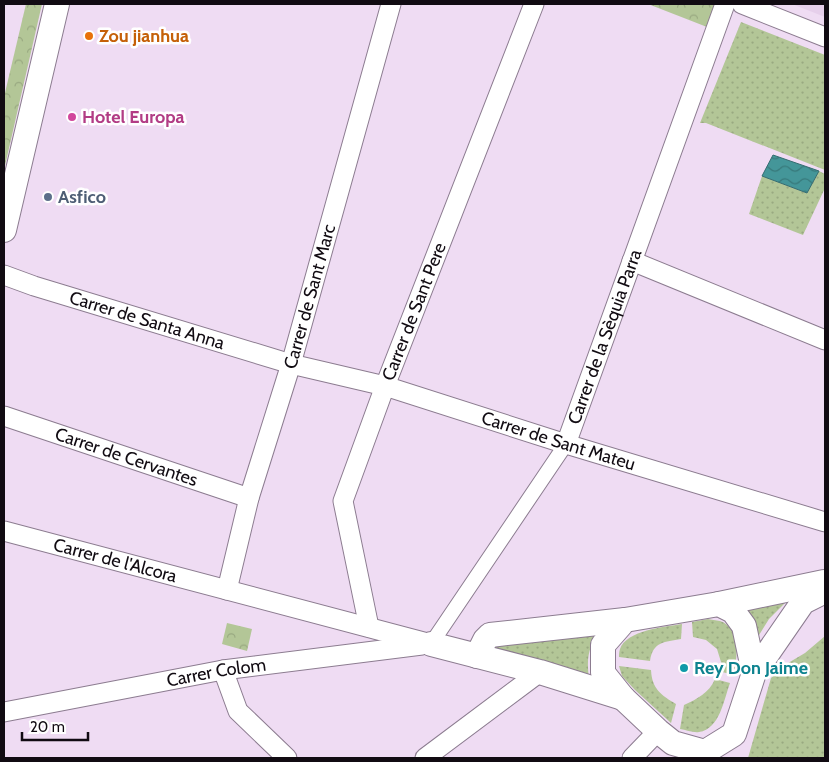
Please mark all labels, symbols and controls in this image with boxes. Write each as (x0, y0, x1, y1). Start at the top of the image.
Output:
place label: Zou jianhua (99, 25, 189, 47)
marker: Zou jianhua (83, 30, 95, 42)
place label: Hotel Europa (82, 106, 185, 128)
marker: Hotel Europa (66, 111, 78, 123)
place label: Asfico (58, 186, 106, 208)
marker: Asfico (42, 191, 54, 203)
street label: Carrer de Sant Marc (279, 222, 340, 371)
street label: Carrer de Sant Pere (377, 239, 451, 384)
street label: Carrer de la Sèquia Parra (563, 246, 647, 427)
street label: Carrer de Santa Anna (67, 286, 227, 354)
street label: Carrer de Sant Mateu (479, 407, 638, 475)
street label: Carrer de Cervantes (52, 423, 200, 491)
street label: Carrer de l'Alcora (51, 534, 180, 587)
street label: Carrer Colom (165, 654, 267, 692)
place label: Rey Don Jaime (694, 657, 808, 679)
marker: Rey Don Jaime (678, 662, 690, 674)
scale bar (22, 710, 89, 742)
text: 20 m (30, 718, 65, 736)

